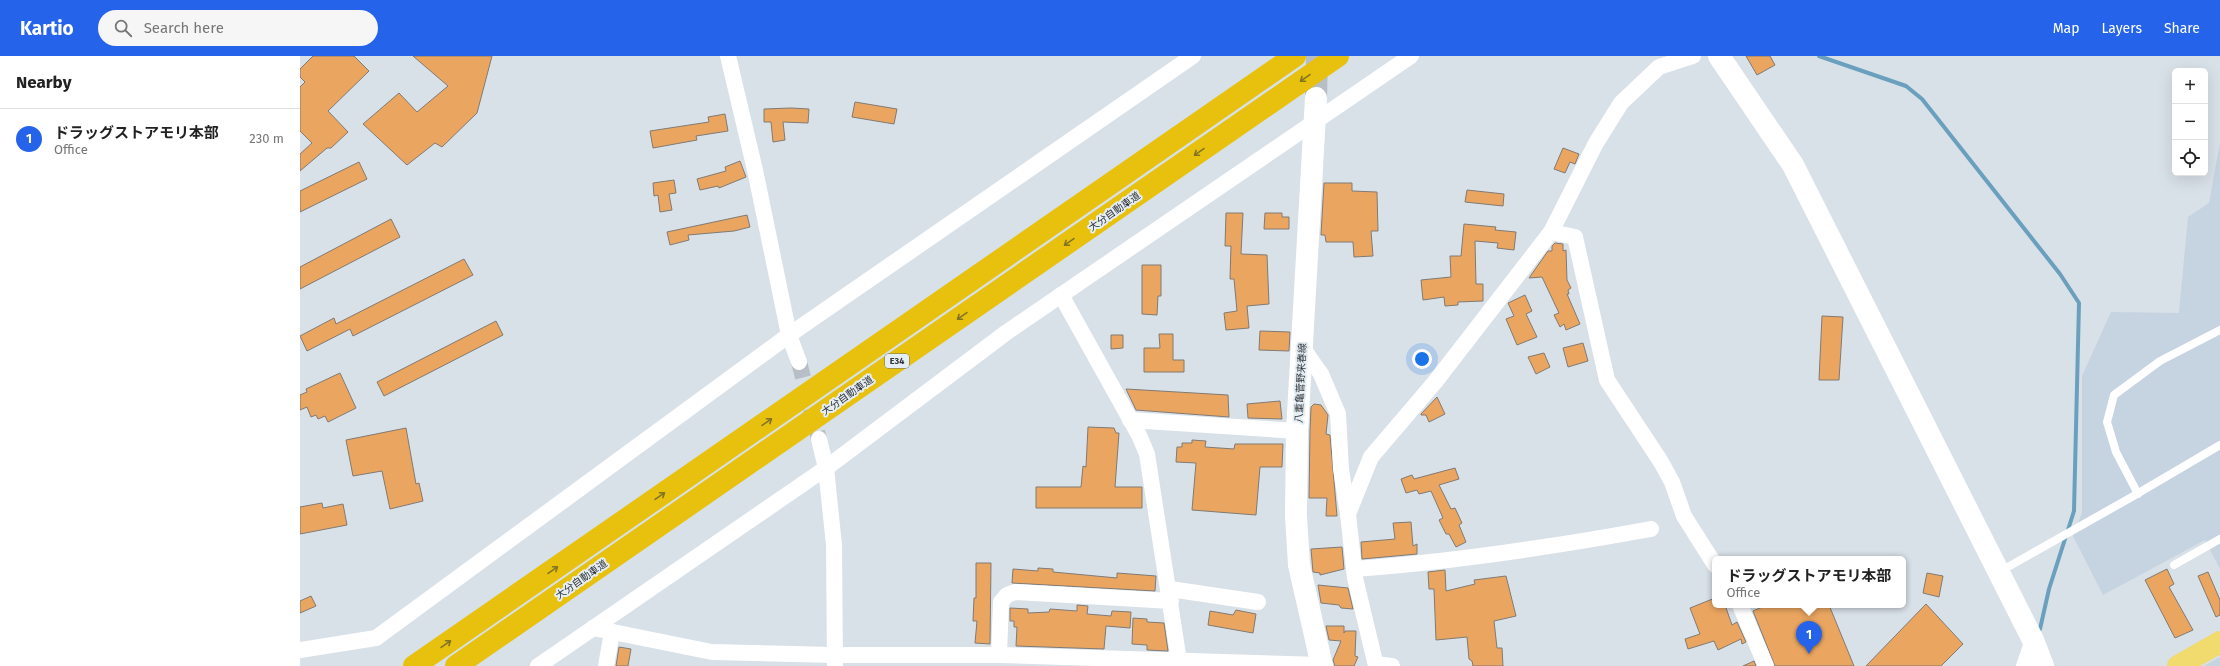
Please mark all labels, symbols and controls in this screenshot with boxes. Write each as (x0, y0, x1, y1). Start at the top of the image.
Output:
search box (98, 10, 378, 46)
text: Kartio (20, 17, 74, 40)
icon: search (112, 17, 134, 39)
text: Search here (144, 19, 224, 37)
text: Map (2053, 20, 2079, 37)
text: Layers (2101, 20, 2142, 37)
text: Share (2164, 20, 2200, 37)
map controls (2172, 68, 2208, 176)
button: + (2172, 68, 2208, 104)
text: Nearby (16, 72, 71, 93)
one-way arrow (1300, 74, 1311, 82)
button: − (2172, 104, 2208, 140)
text: ドラッグストアモリ本部 (54, 124, 219, 142)
text: 1 (26, 131, 32, 146)
text: 230 m (249, 131, 284, 146)
button: locate (2172, 140, 2208, 176)
text: Office (54, 142, 88, 157)
one-way arrow (1193, 148, 1204, 156)
street label: 大分自動車道 (1087, 190, 1143, 234)
one-way arrow (1063, 238, 1074, 246)
one-way arrow (956, 312, 967, 320)
street label: 八重亀菅野来春線 (1293, 343, 1309, 423)
your location (1412, 349, 1432, 369)
road number: E34 (885, 354, 909, 368)
street label: 大分自動車道 (820, 374, 876, 418)
one-way arrow (761, 418, 772, 426)
one-way arrow (654, 492, 665, 500)
popup (1712, 556, 1906, 608)
street label: 大分自動車道 (554, 558, 610, 602)
one-way arrow (547, 566, 558, 574)
text: ドラッグストアモリ本部 (1726, 567, 1892, 585)
text: Office (1726, 585, 1760, 600)
pin: 1 (1796, 621, 1822, 654)
one-way arrow (441, 640, 452, 648)

